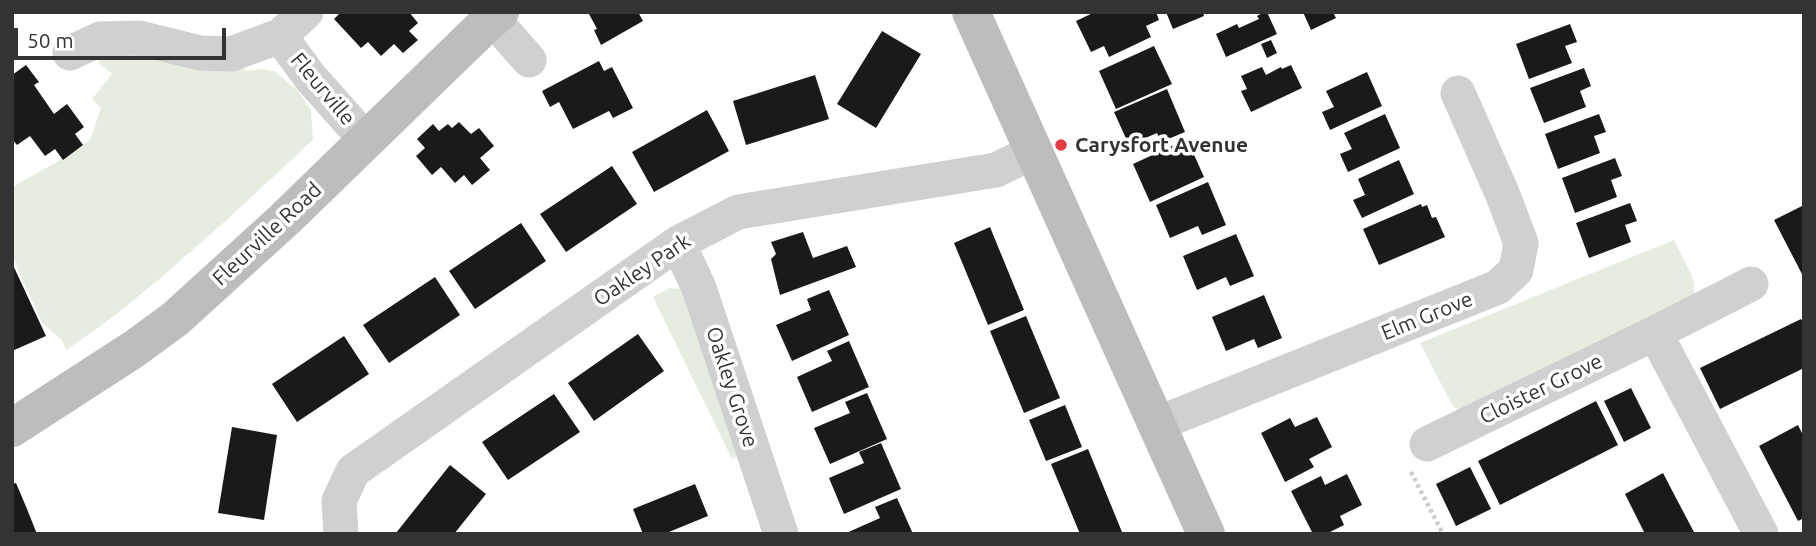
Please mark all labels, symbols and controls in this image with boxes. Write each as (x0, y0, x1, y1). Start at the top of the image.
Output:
scale bar (18, 14, 229, 58)
text: 50 m (27, 28, 74, 52)
street label: Fleurville (286, 48, 360, 130)
place label: Carysfort Avenue (1075, 132, 1248, 158)
marker: Carysfort Avenue (1053, 137, 1069, 153)
street label: Fleurville Road (207, 177, 327, 291)
street label: Oakley Park (589, 228, 695, 312)
street label: Elm Grove (1378, 286, 1476, 346)
street label: Oakley Grove (701, 323, 763, 451)
street label: Cloister Grove (1476, 348, 1606, 430)

